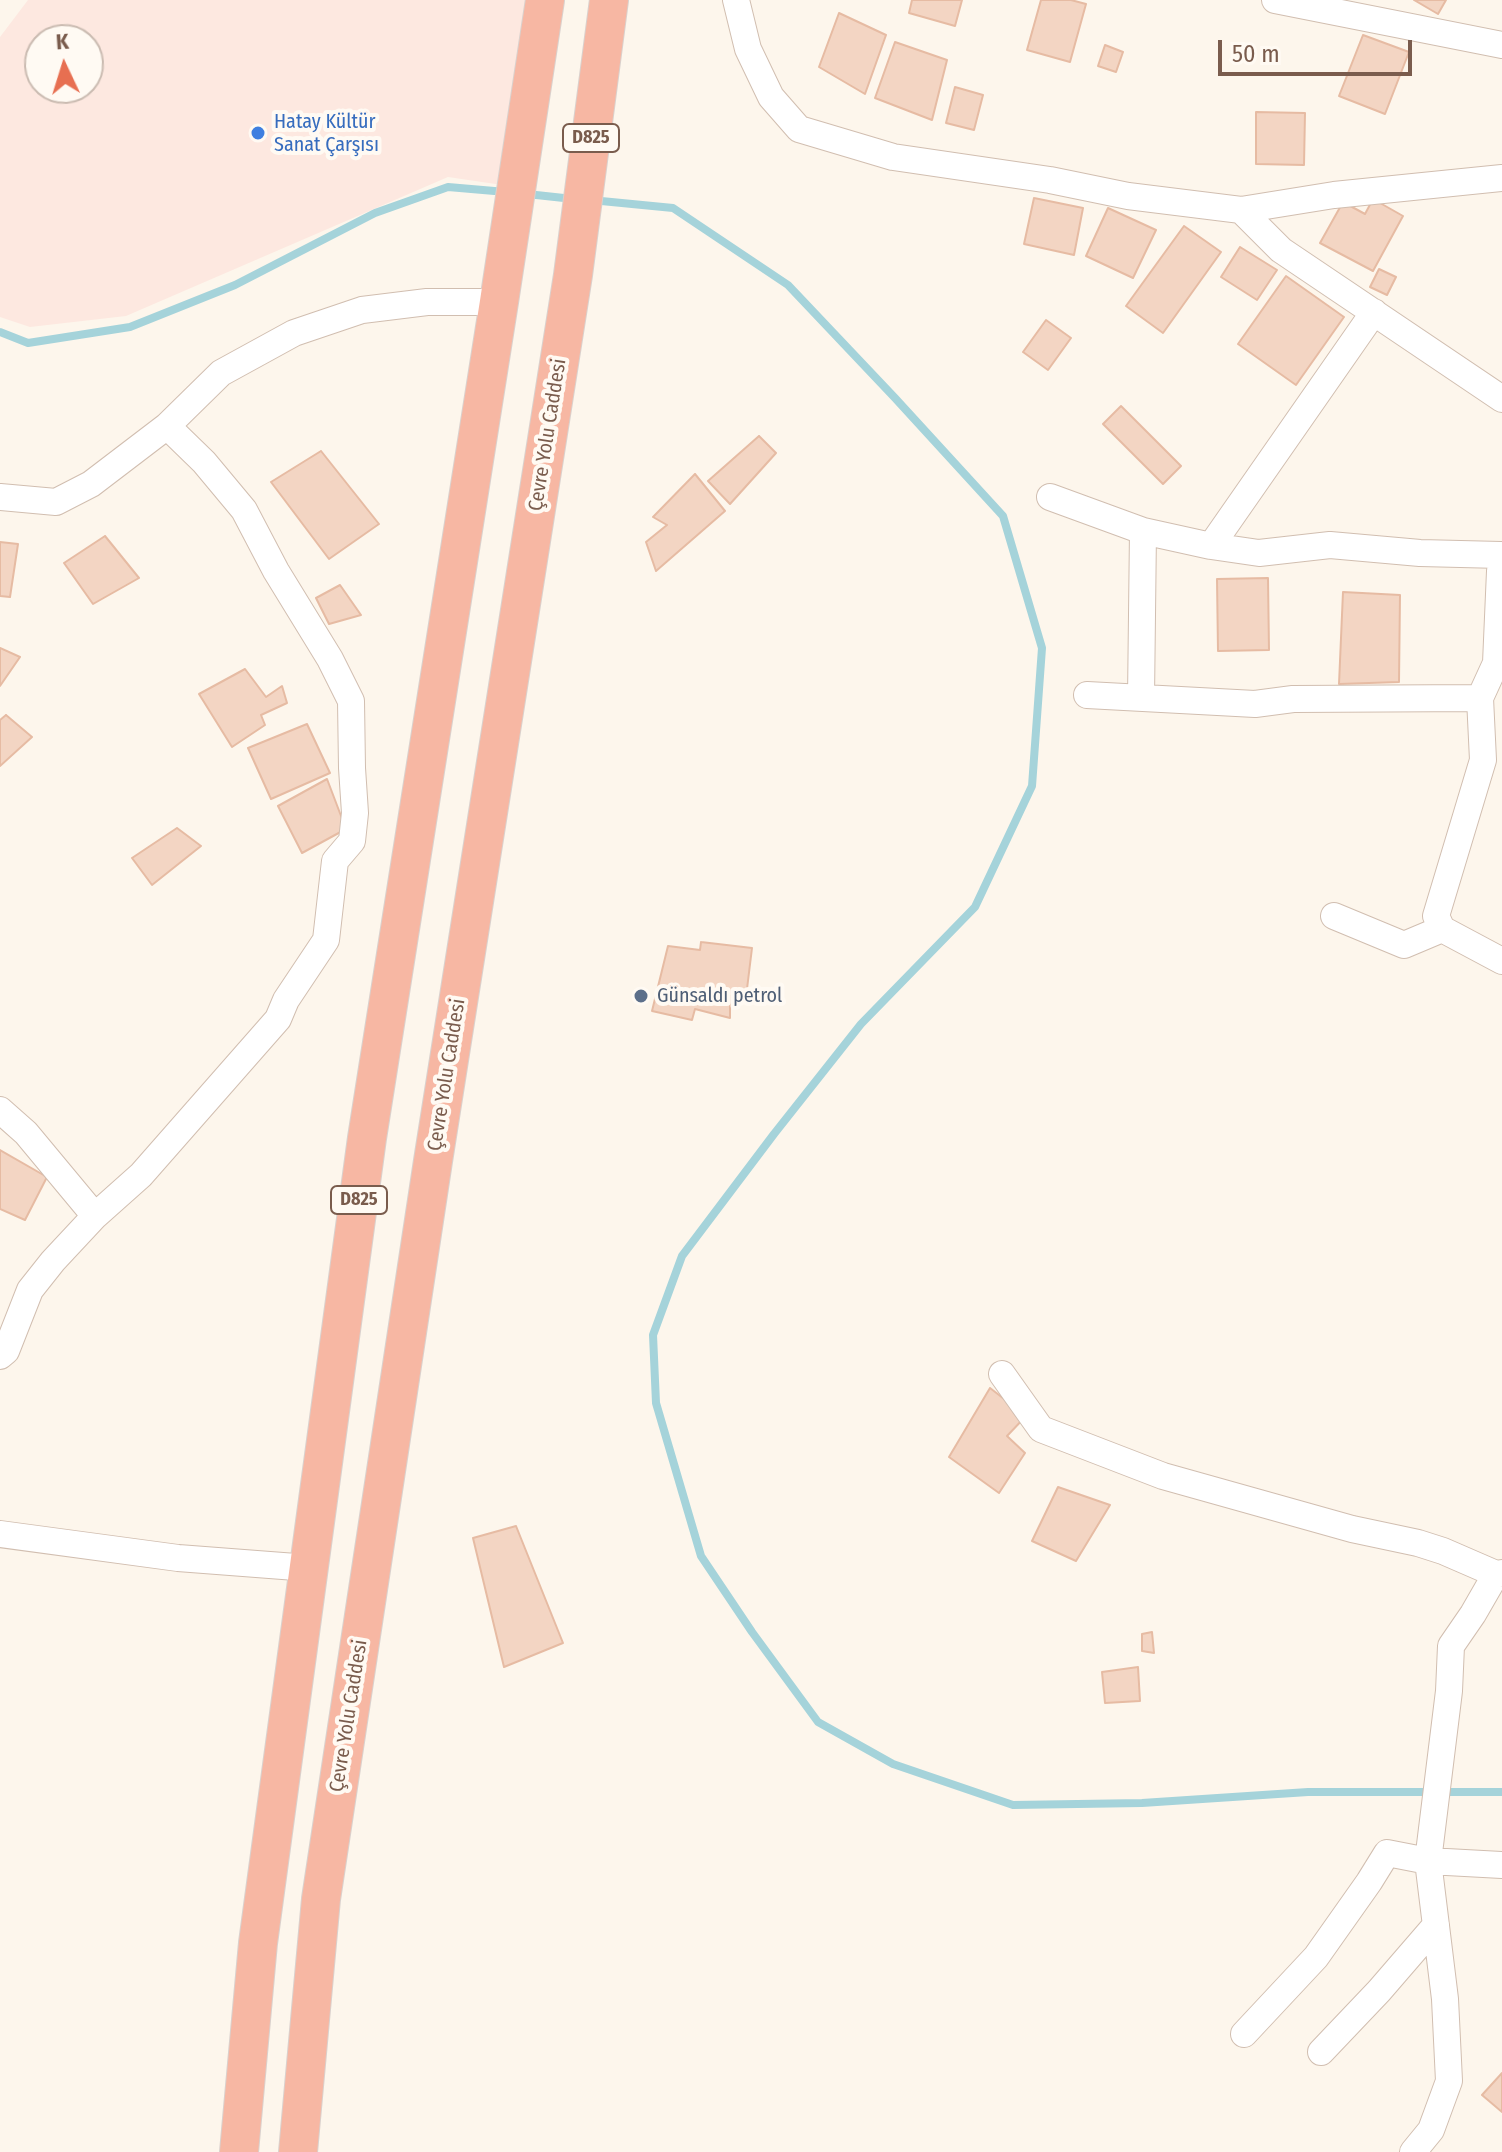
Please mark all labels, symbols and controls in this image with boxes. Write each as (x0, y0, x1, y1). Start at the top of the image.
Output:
north arrow (24, 24, 104, 104)
scale bar (1222, 24, 1416, 74)
text: K (55, 28, 70, 55)
text: 50 m (1232, 40, 1280, 68)
place label: Hatay Kültür Sanat Çarşısı (274, 110, 379, 157)
marker: Hatay Kültür Sanat Çarşısı (249, 124, 267, 142)
road number: D825 (563, 124, 619, 152)
street label: Çevre Yolu Caddesi (524, 357, 572, 513)
place label: Günsaldı petrol (657, 984, 782, 1008)
marker: Günsaldı petrol (632, 987, 650, 1005)
street label: Çevre Yolu Caddesi (423, 997, 471, 1153)
road number: D825 (331, 1186, 387, 1214)
street label: Çevre Yolu Caddesi (325, 1638, 373, 1794)

